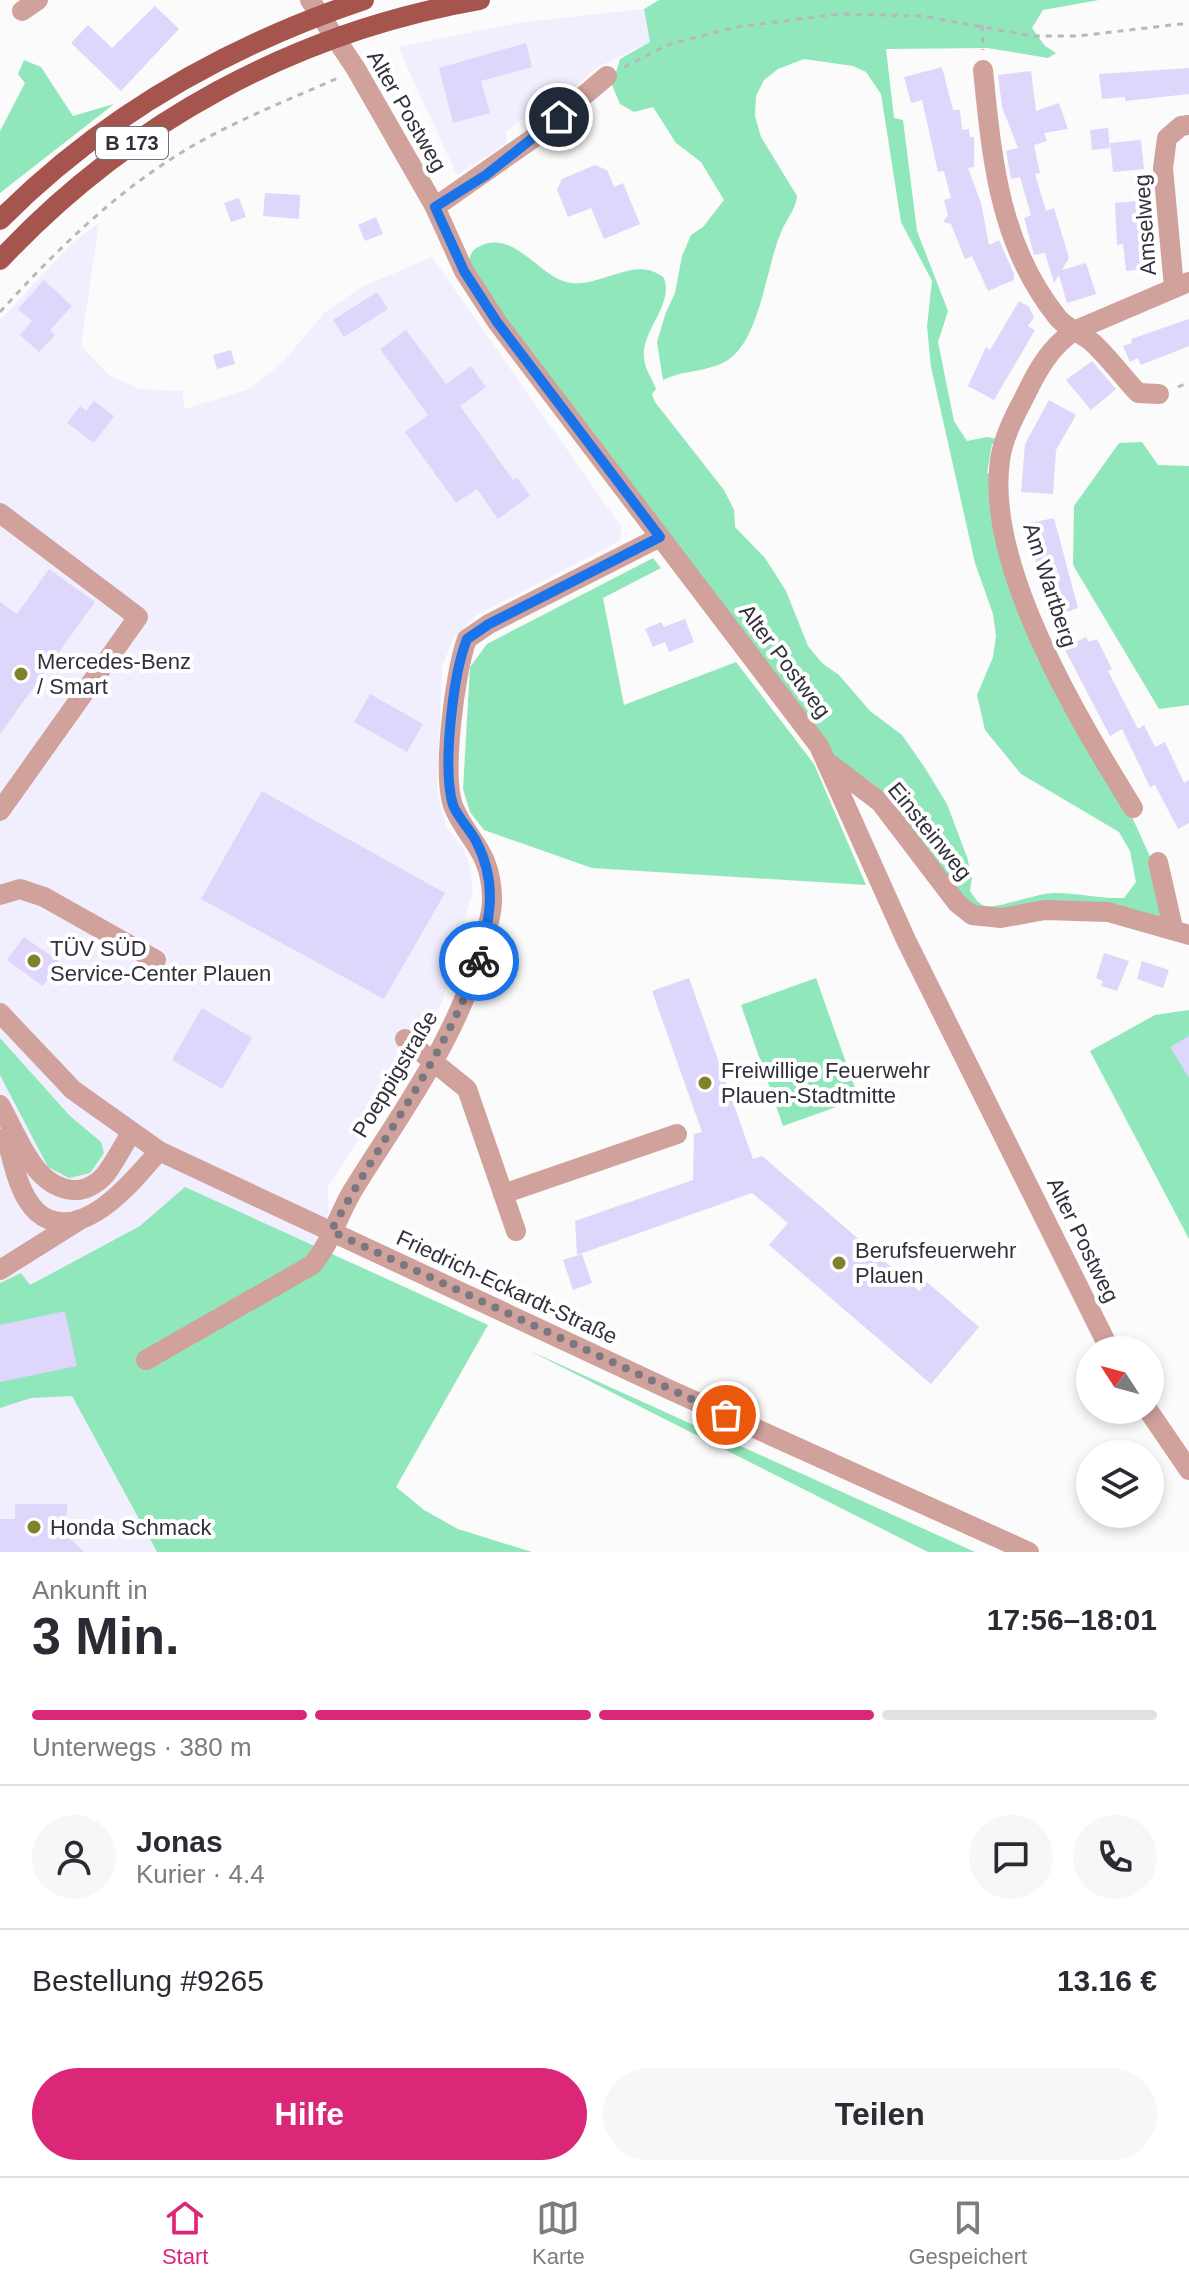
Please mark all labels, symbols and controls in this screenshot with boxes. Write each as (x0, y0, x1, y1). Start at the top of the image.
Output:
street label: Alter Postweg (362, 46, 452, 176)
pin (525, 83, 593, 151)
icon: home (537, 95, 581, 139)
road number: B 173 (96, 127, 168, 159)
street label: Amselweg (1129, 174, 1161, 276)
street label: Am Wartberg (1018, 520, 1082, 650)
street label: Alter Postweg (734, 599, 836, 723)
place label: Mercedes-Benz / Smart (37, 649, 191, 699)
marker: Mercedes-Benz / Smart (12, 665, 30, 683)
street label: Einsteinweg (883, 777, 977, 885)
courier (439, 921, 519, 1001)
place label: TÜV SÜD Service-Center Plauen (50, 936, 271, 986)
icon: bike (457, 939, 501, 983)
marker: TÜV SÜD Service-Center Plauen (25, 952, 43, 970)
street label: Poeppigstraße (347, 1006, 443, 1142)
place label: Freiwillige Feuerwehr Plauen-Stadtmitte (721, 1058, 930, 1108)
marker: Freiwillige Feuerwehr Plauen-Stadtmitte (696, 1074, 714, 1092)
street label: Alter Postweg (1042, 1174, 1124, 1306)
street label: Friedrich-Eckardt-Straße (393, 1225, 621, 1349)
place label: Berufsfeuerwehr Plauen (855, 1238, 1016, 1288)
marker: Berufsfeuerwehr Plauen (830, 1254, 848, 1272)
north arrow (1076, 1336, 1164, 1424)
map controls (1076, 1336, 1164, 1528)
pin (692, 1381, 760, 1449)
icon: bag (704, 1393, 748, 1437)
button: layers (1076, 1440, 1164, 1528)
place label: Honda Schmack (50, 1515, 212, 1540)
marker: Honda Schmack (25, 1518, 43, 1536)
text: Ankunft in (32, 1575, 148, 1605)
text: 17:56–18:01 (987, 1603, 1157, 1636)
text: 3 Min. (32, 1607, 179, 1665)
text: Unterwegs · 380 m (32, 1732, 252, 1762)
button: person (32, 1815, 116, 1899)
button: chat (969, 1815, 1053, 1899)
button: phone (1073, 1815, 1157, 1899)
text: Jonas (136, 1825, 223, 1858)
text: Kurier · 4.4 (136, 1859, 265, 1889)
text: Bestellung #9265 (32, 1964, 264, 1997)
text: 13.16 € (1057, 1964, 1157, 1997)
button: Hilfe (32, 2068, 587, 2160)
button: Teilen (603, 2068, 1157, 2160)
tab: Start (162, 2196, 208, 2270)
tab: Karte (532, 2196, 585, 2270)
tab: Gespeichert (908, 2196, 1027, 2270)

